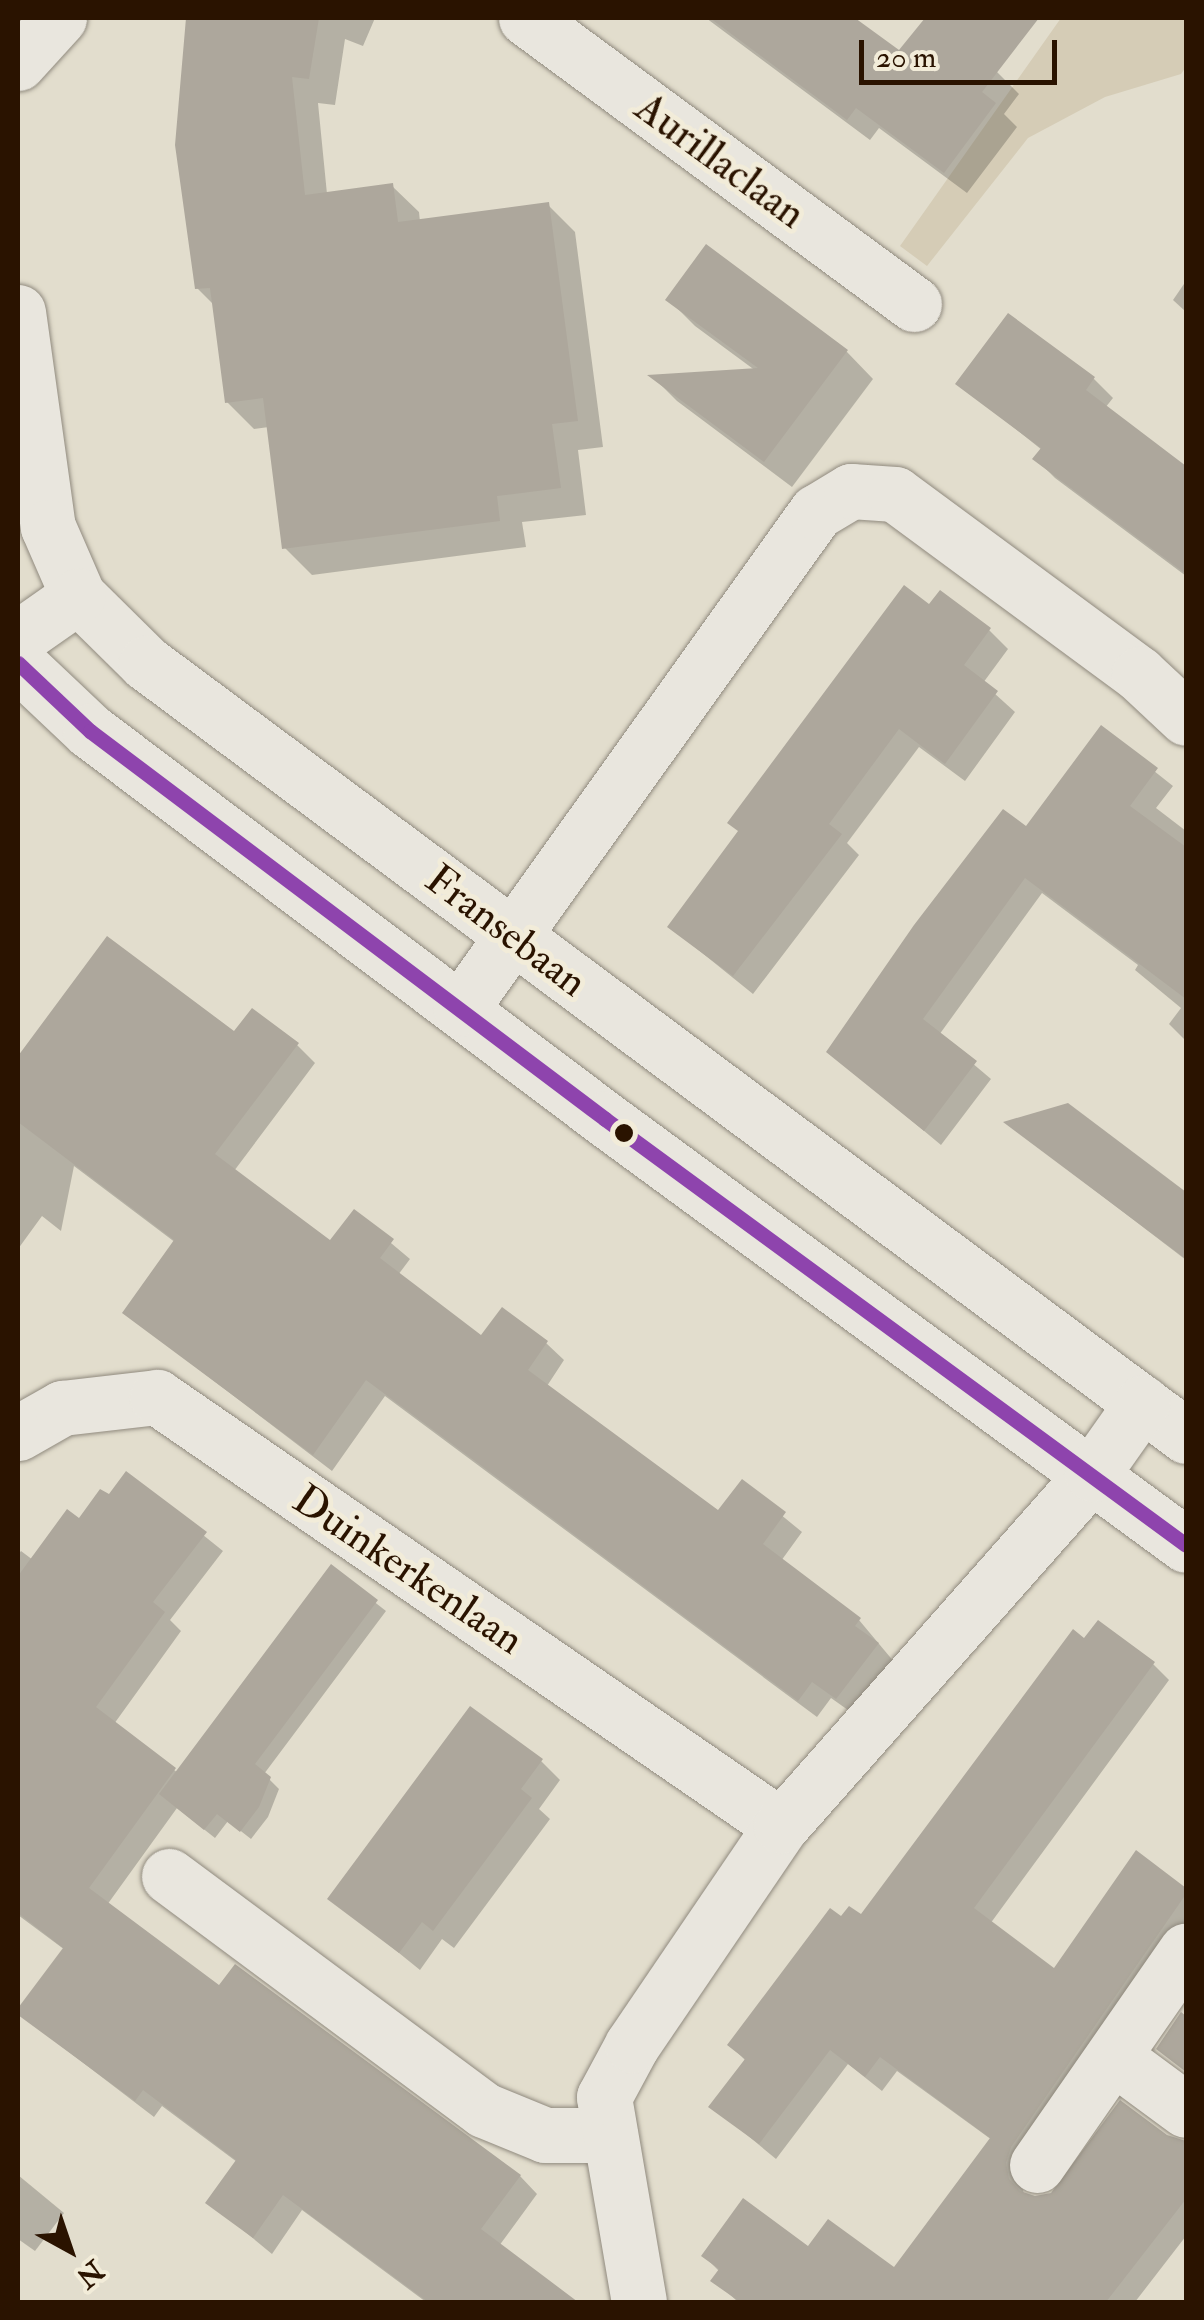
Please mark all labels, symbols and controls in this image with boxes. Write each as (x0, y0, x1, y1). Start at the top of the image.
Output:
scale bar (864, 20, 1062, 82)
text: 20 m (876, 39, 936, 76)
street label: Aurillaclaan (625, 82, 815, 240)
street label: Fransebaan (416, 854, 596, 1008)
unlabelled marker (614, 1123, 634, 1143)
street label: Duinkerkenlaan (283, 1474, 533, 1666)
north arrow (20, 2200, 120, 2300)
text: N (69, 2252, 110, 2295)

